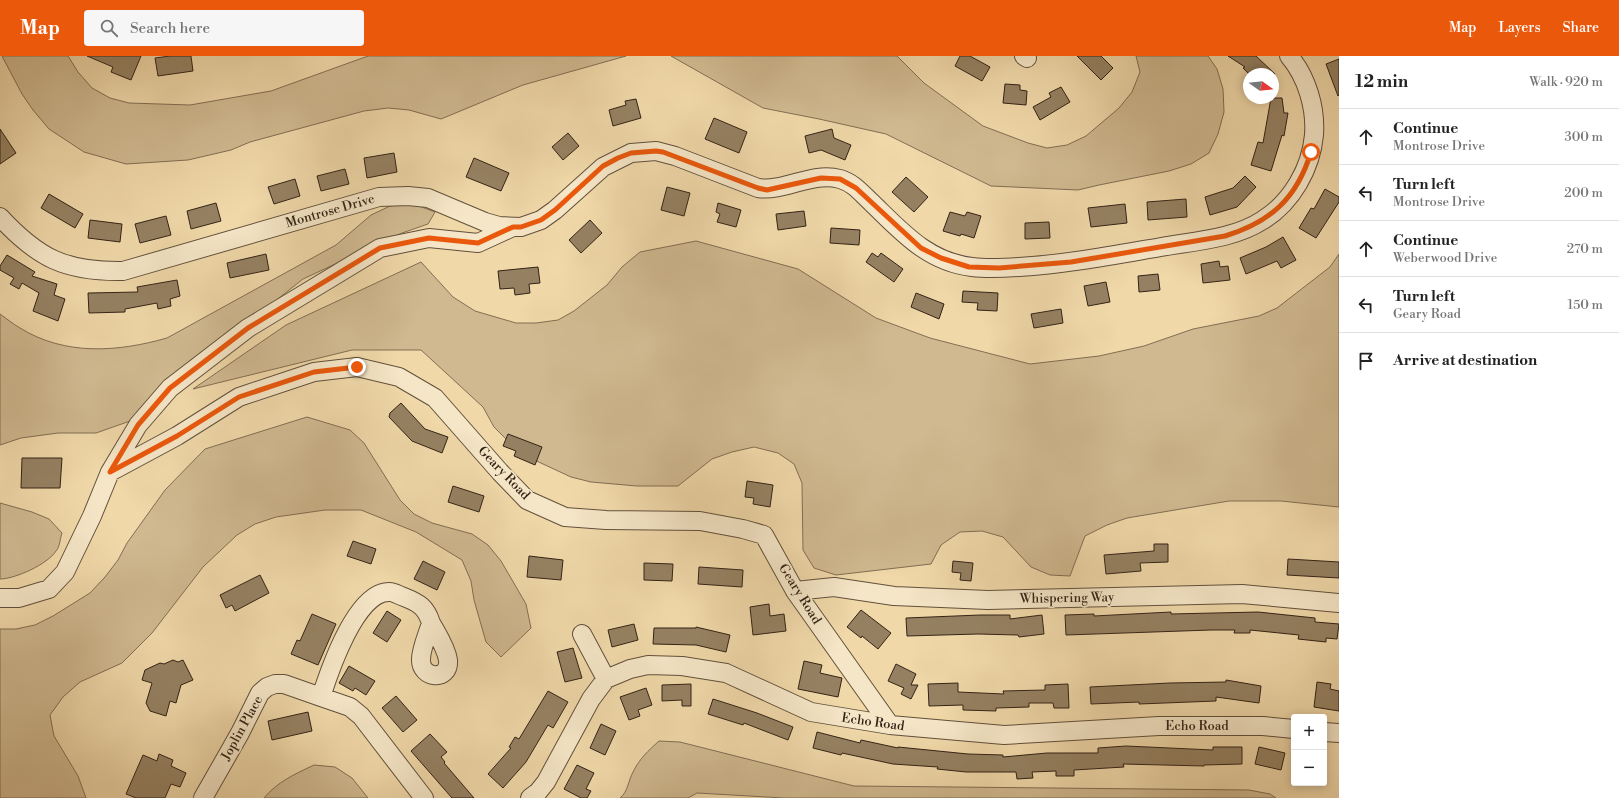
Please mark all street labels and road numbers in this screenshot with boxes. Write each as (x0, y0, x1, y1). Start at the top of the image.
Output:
street label: Montrose Drive (284, 191, 377, 231)
street label: Geary Road (475, 443, 534, 503)
street label: Geary Road (775, 561, 825, 628)
street label: Whispering Way (1019, 589, 1115, 607)
street label: Joplin Place (217, 693, 267, 764)
street label: Echo Road (841, 710, 906, 734)
street label: Echo Road (1165, 718, 1229, 734)

